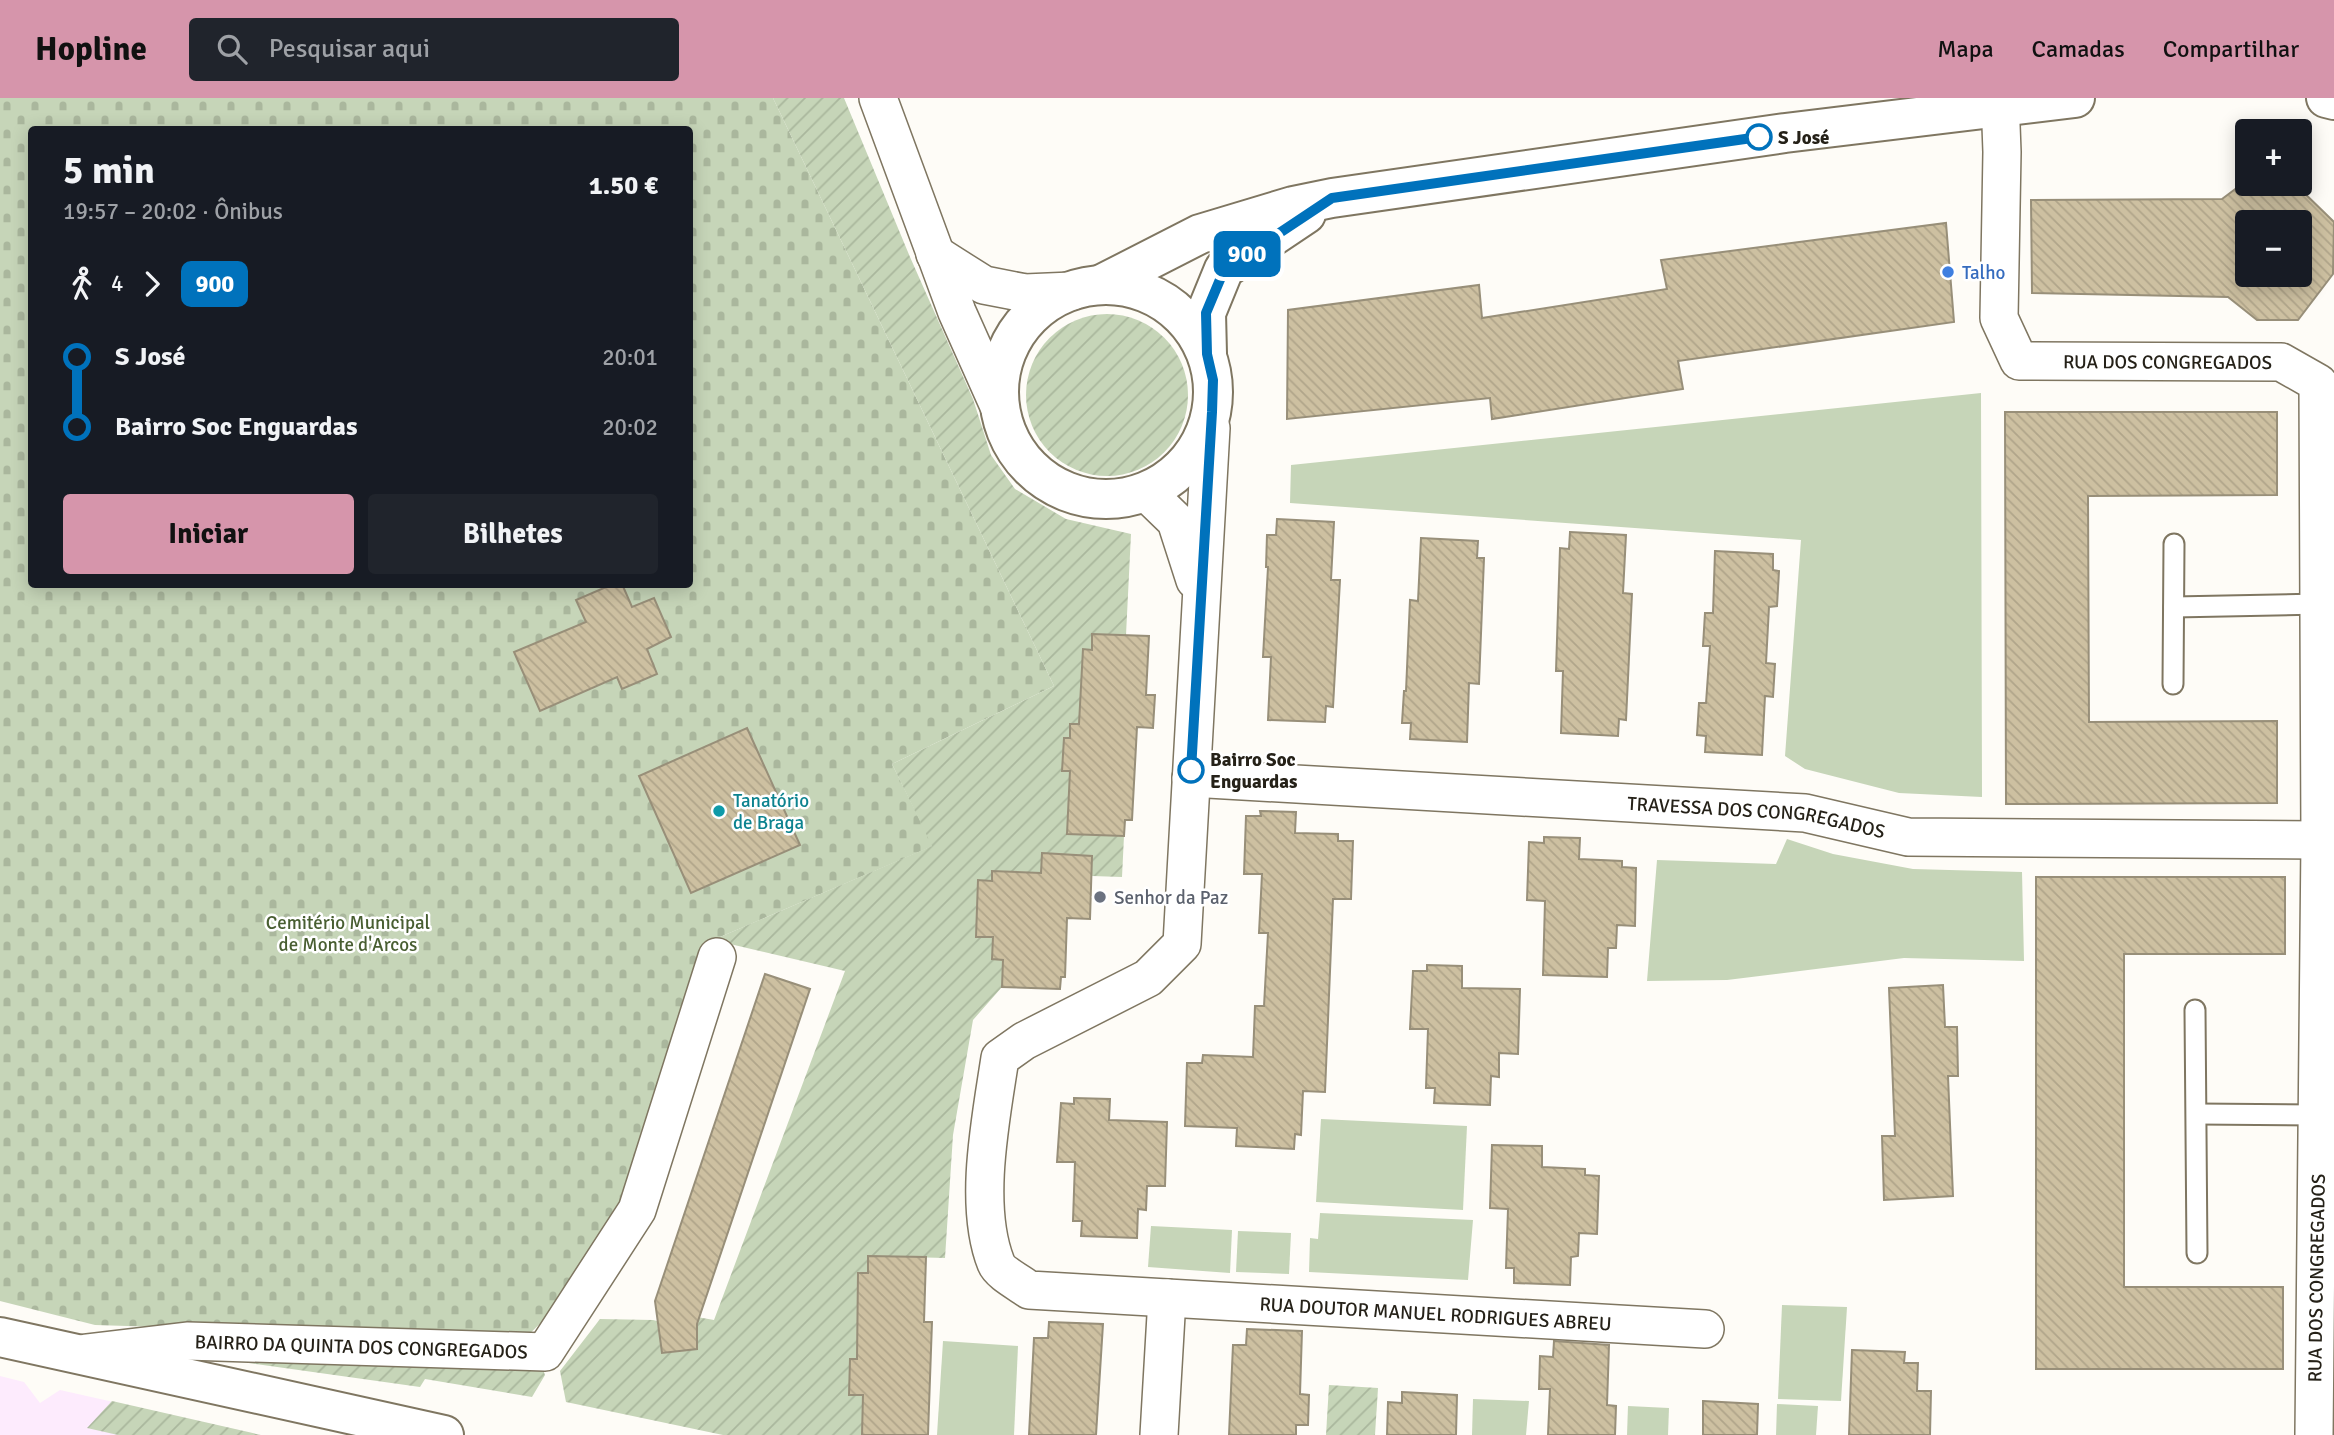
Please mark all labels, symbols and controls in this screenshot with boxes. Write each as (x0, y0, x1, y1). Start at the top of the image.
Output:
search box (189, 18, 679, 81)
text: Hopline (35, 29, 147, 70)
icon: search (213, 30, 251, 68)
text: Pesquisar aqui (269, 33, 430, 65)
text: Mapa (1937, 34, 1994, 64)
text: Camadas (2032, 34, 2125, 64)
text: Compartilhar (2163, 34, 2299, 64)
map controls (2235, 119, 2312, 287)
button: + (2235, 119, 2312, 196)
marker: S José (1746, 124, 1772, 150)
place label: S José (1778, 126, 1829, 150)
text: 5 min (63, 147, 155, 194)
text: 1.50 € (589, 170, 658, 202)
text: 19:57 – 20:02 · Ônibus (63, 197, 283, 226)
button: − (2235, 210, 2312, 287)
line badge: 900 (1207, 231, 1287, 277)
text: 900 (1228, 239, 1266, 269)
place label: Talho (1962, 261, 2006, 285)
marker: Talho (1940, 264, 1956, 280)
icon: walk (63, 265, 101, 303)
icon: forward (133, 265, 171, 303)
text: 4 (111, 269, 123, 298)
text: 900 (195, 269, 234, 299)
text: S José (115, 341, 185, 373)
text: 20:01 (602, 343, 658, 372)
street label: RUA DOS CONGREGADOS (2063, 350, 2272, 375)
text: Bairro Soc Enguardas (115, 411, 357, 443)
text: 20:02 (602, 413, 658, 442)
button: Iniciar (63, 494, 354, 574)
button: Bilhetes (368, 494, 658, 574)
place label: Bairro Soc Enguardas (1210, 748, 1297, 794)
marker: Bairro Soc Enguardas (1178, 757, 1204, 783)
place label: Tanatório de Braga (733, 789, 809, 835)
street label: TRAVESSA DOS CONGREGADOS (1627, 792, 1887, 844)
marker: Tanatório de Braga (711, 803, 727, 819)
place label: Senhor da Paz (1114, 886, 1228, 910)
marker: Senhor da Paz (1092, 889, 1108, 905)
park label: Cemitério Municipal de Monte d'Arcos (266, 911, 430, 957)
street label: RUA DOS CONGREGADOS (2303, 1173, 2331, 1383)
street label: RUA DOUTOR MANUEL RODRIGUES ABREU (1259, 1292, 1612, 1337)
street label: BAIRRO DA QUINTA DOS CONGREGADOS (194, 1330, 528, 1364)

